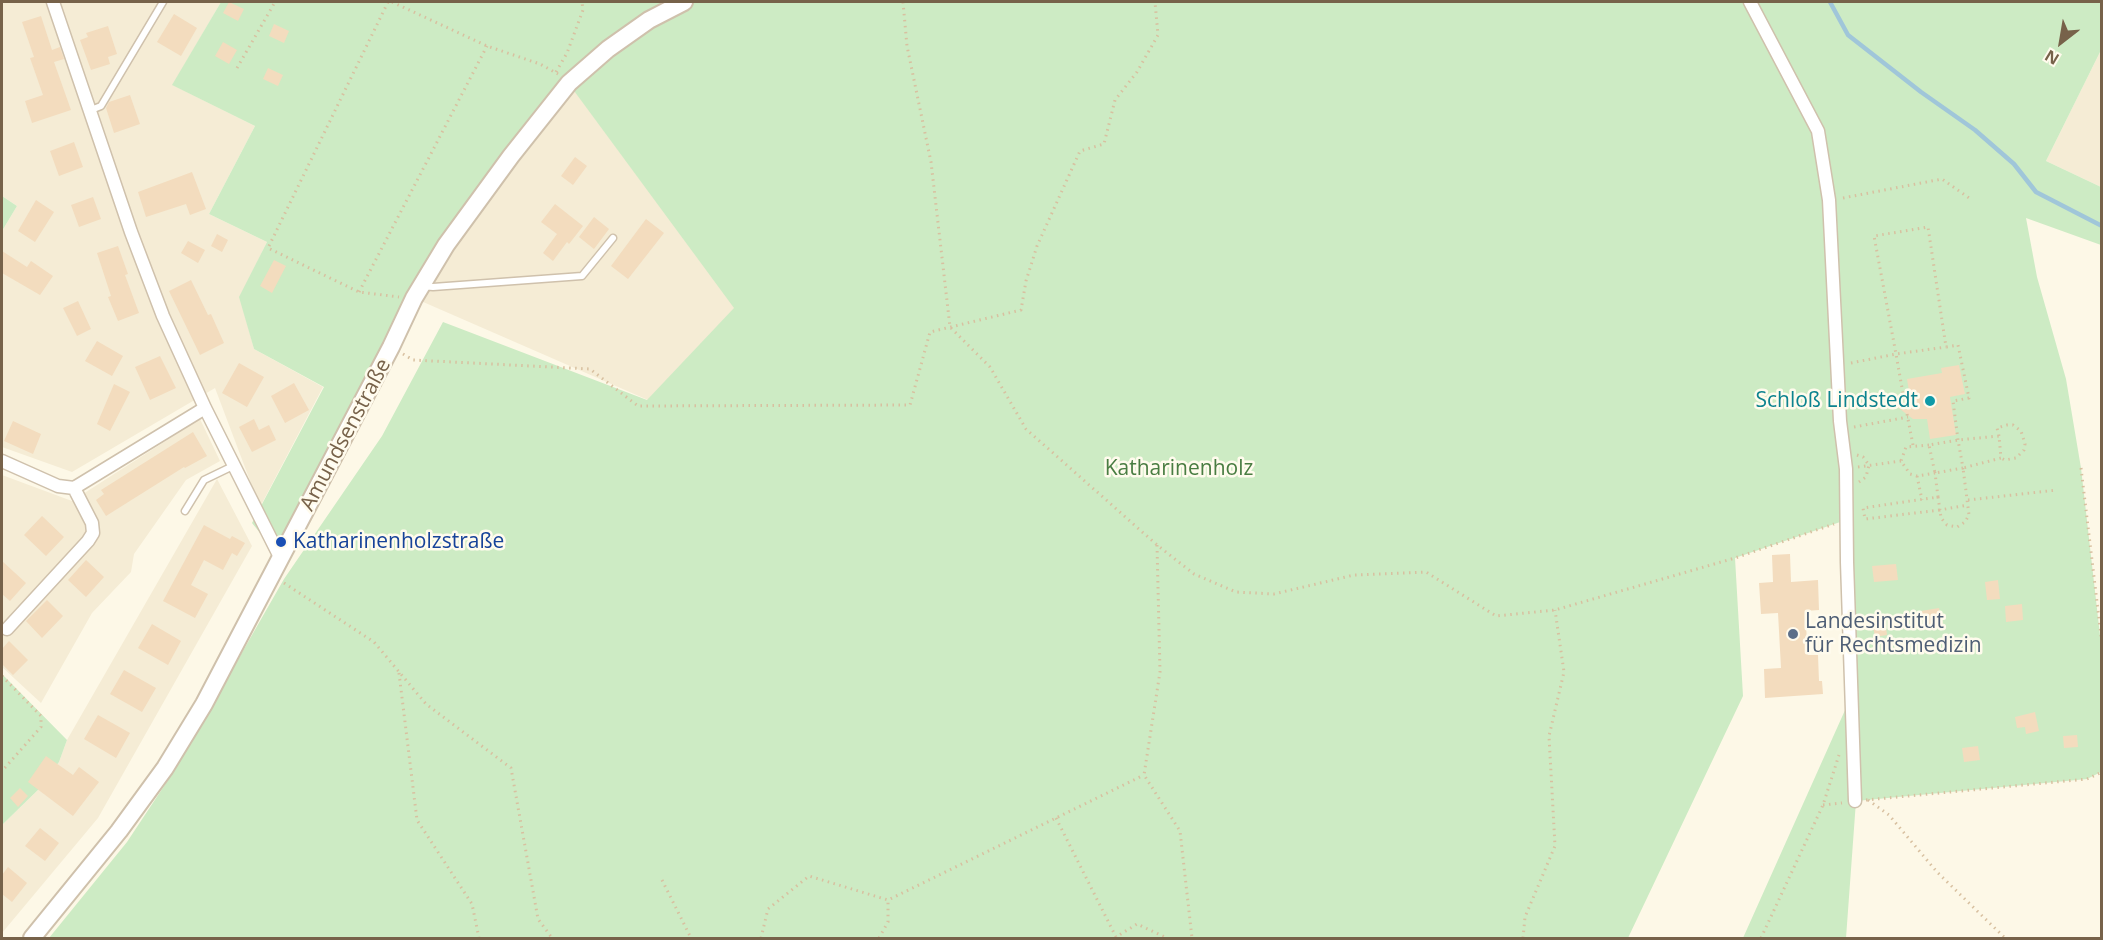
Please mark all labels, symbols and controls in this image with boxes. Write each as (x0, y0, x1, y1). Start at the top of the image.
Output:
north arrow (2031, 12, 2091, 72)
text: N (2040, 45, 2063, 70)
street label: Amundsenstraße (295, 355, 397, 515)
place label: Schloß Lindstedt (1755, 388, 1918, 414)
marker: Schloß Lindstedt (1923, 394, 1937, 408)
park label: Katharinenholz (1105, 456, 1253, 482)
place label: Katharinenholzstraße (293, 529, 504, 555)
marker: Katharinenholzstraße (274, 535, 288, 549)
place label: Landesinstitut für Rechtsmedizin (1805, 609, 1982, 659)
marker: Landesinstitut für Rechtsmedizin (1786, 627, 1800, 641)

